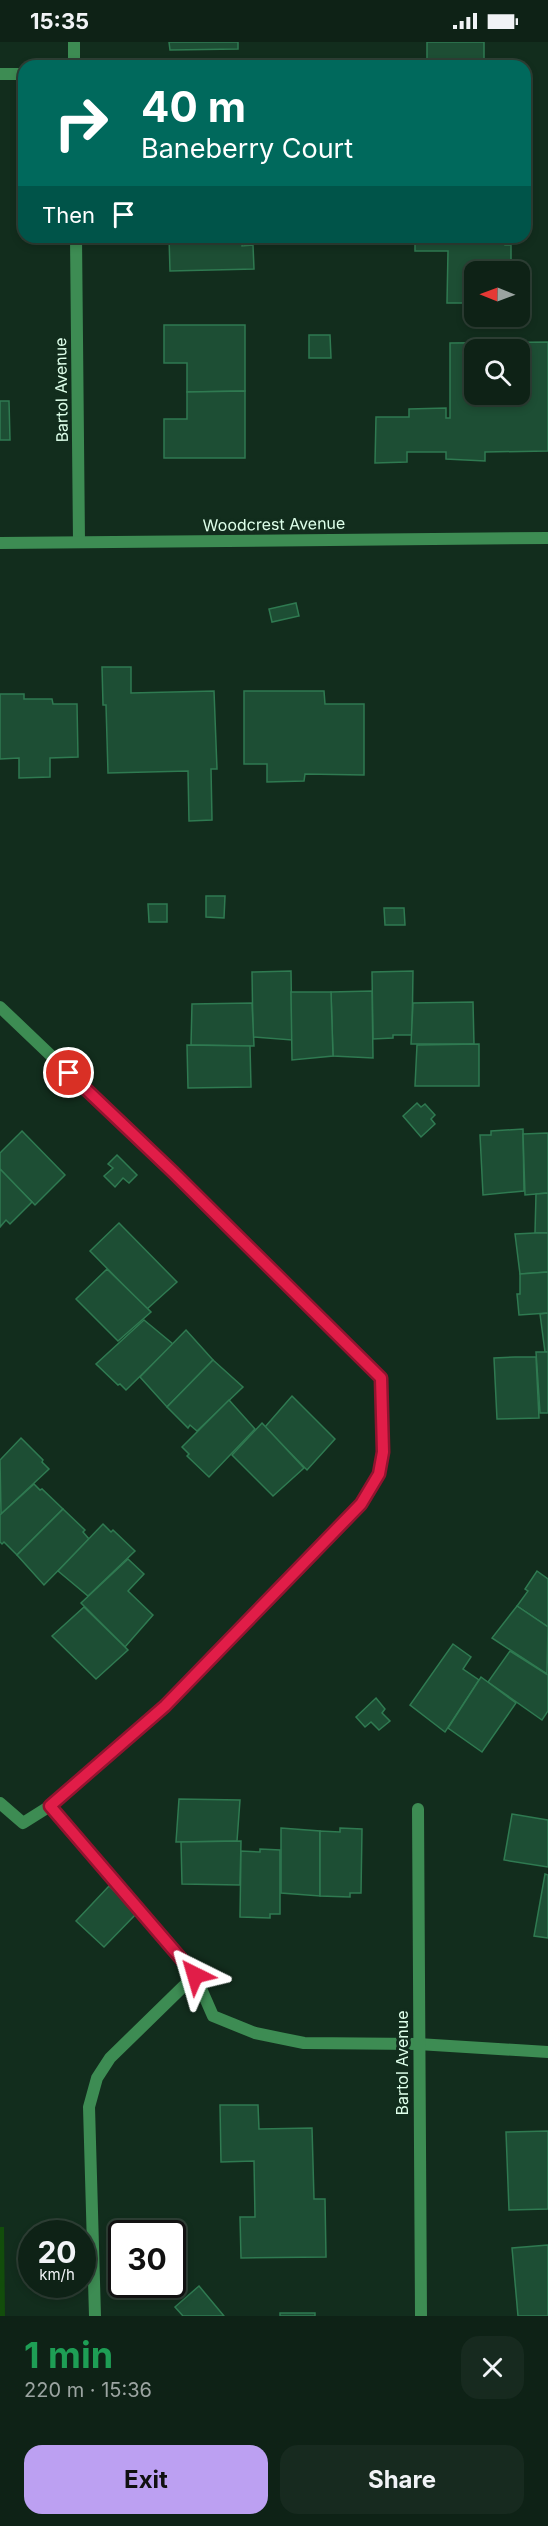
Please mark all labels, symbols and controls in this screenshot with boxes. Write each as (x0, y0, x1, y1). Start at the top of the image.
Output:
text: 15:35 (30, 8, 89, 34)
text: 40 m (141, 81, 246, 132)
icon: right (42, 84, 120, 162)
text: Baneberry Court (141, 132, 353, 165)
icon: arrive (107, 198, 140, 231)
text: Then (42, 202, 95, 228)
north arrow (464, 261, 530, 327)
map controls (464, 261, 530, 405)
street label: Bartol Avenue (50, 337, 72, 443)
button: search (464, 339, 530, 405)
street label: Woodcrest Avenue (203, 513, 345, 535)
pin (43, 1047, 94, 1098)
icon: arrive (52, 1056, 85, 1089)
position arrow (163, 1943, 227, 2007)
street label: Bartol Avenue (392, 2011, 412, 2115)
speed limit sign: 30 (108, 2220, 186, 2298)
text: 20 (37, 2234, 77, 2270)
text: km/h (39, 2265, 75, 2284)
text: 1 min (24, 2333, 113, 2377)
button: close (461, 2336, 524, 2399)
text: 220 m · 15:36 (24, 2378, 152, 2402)
button: Exit (24, 2445, 268, 2514)
button: Share (280, 2445, 524, 2514)

